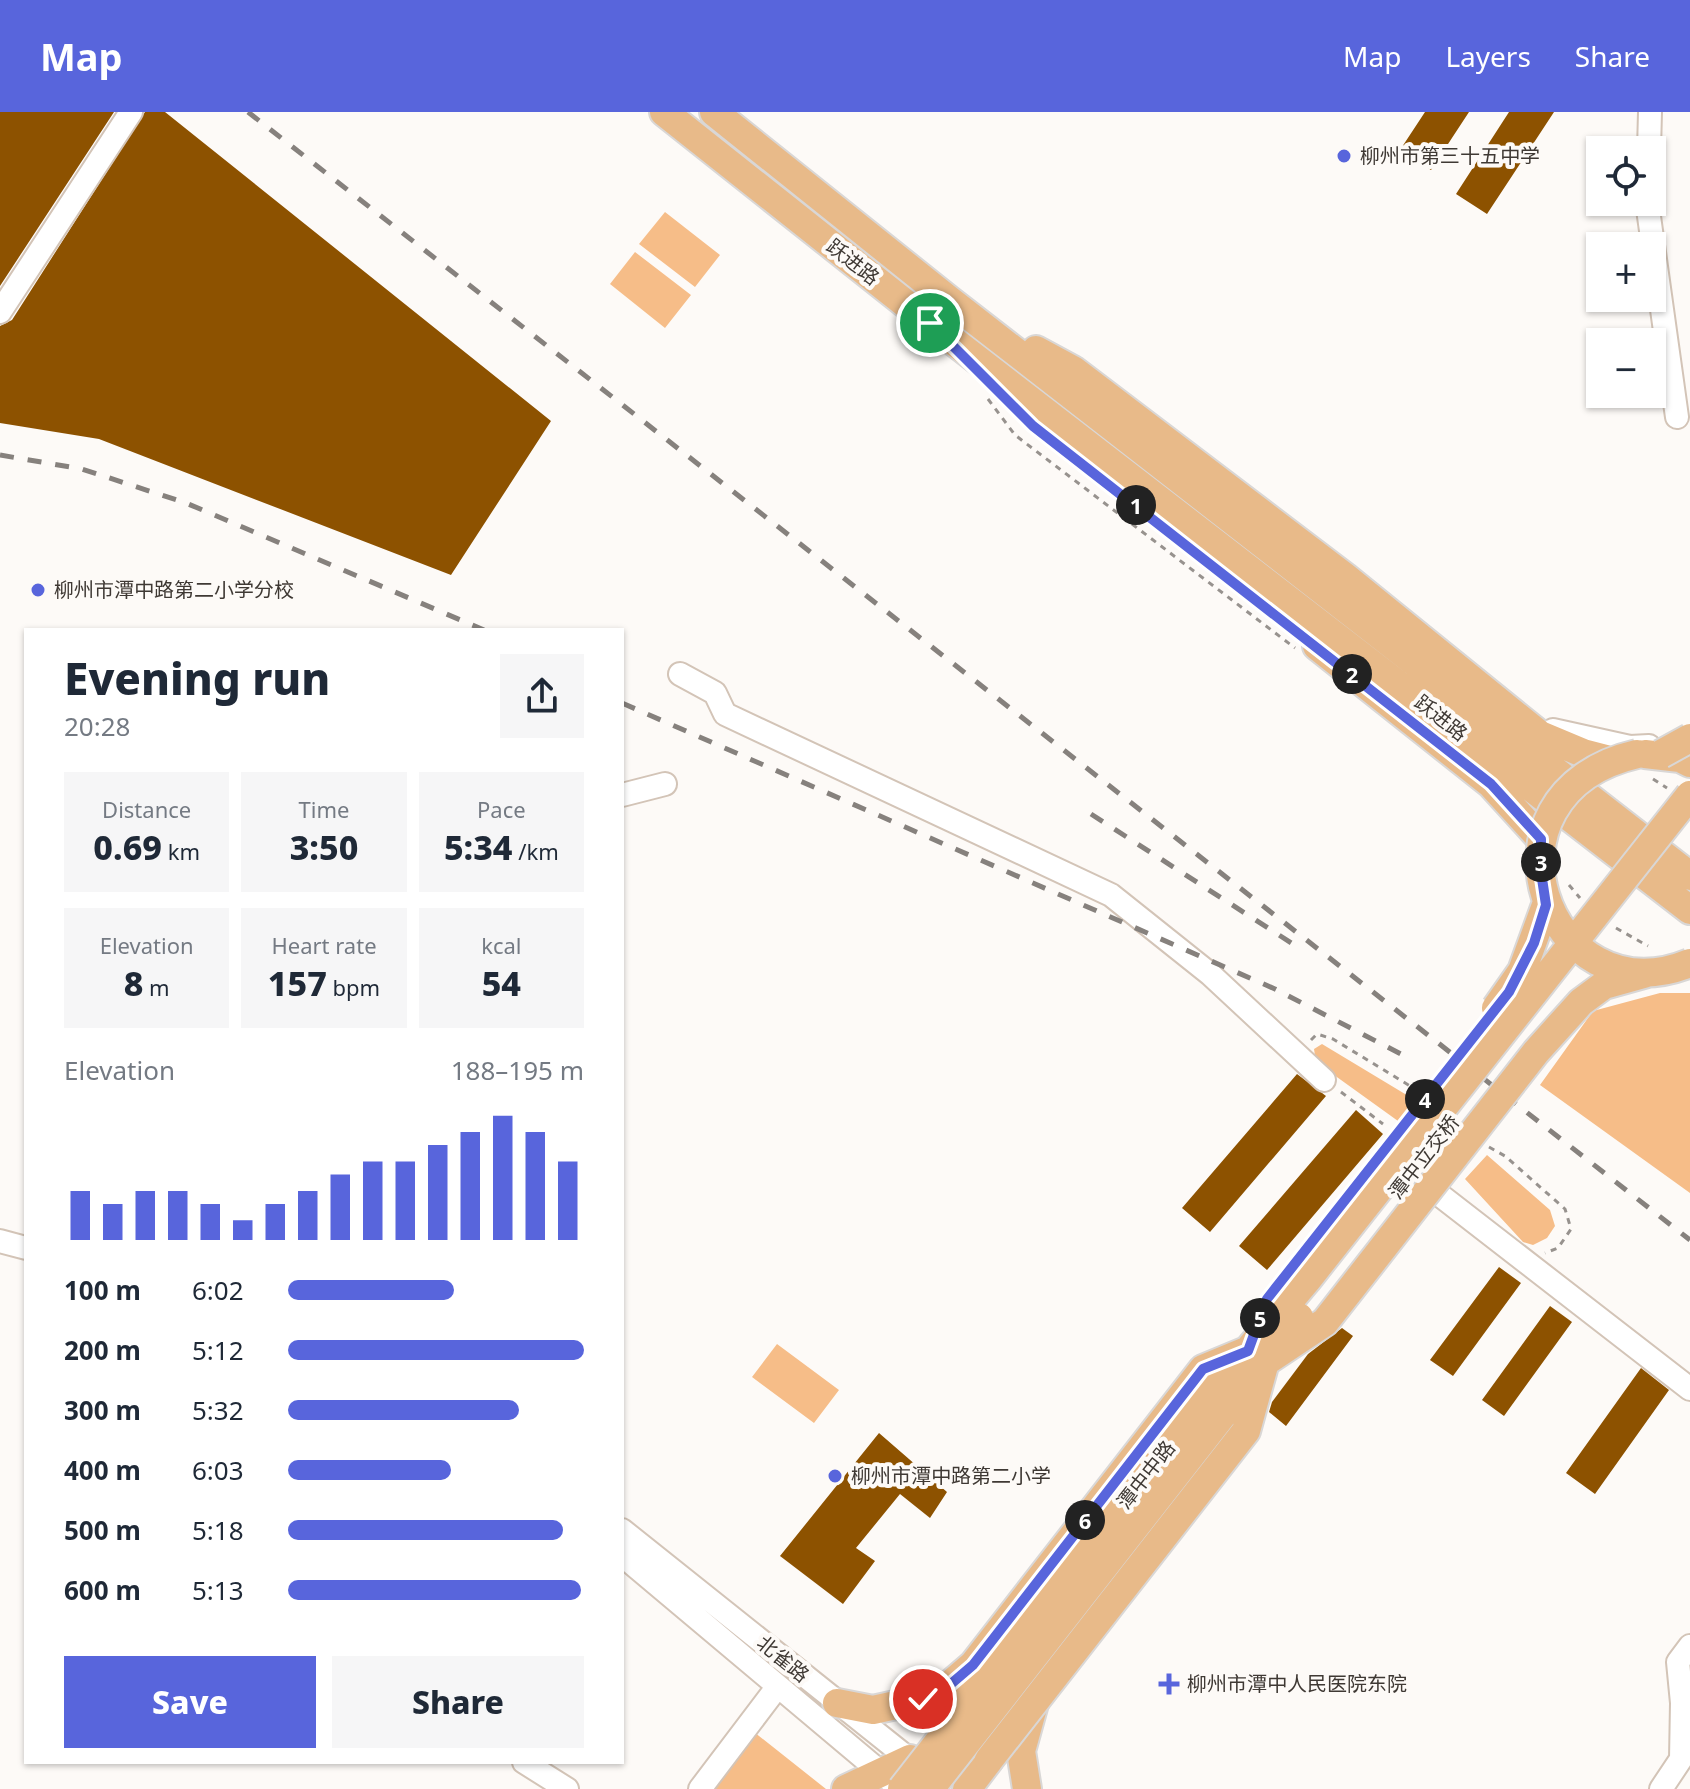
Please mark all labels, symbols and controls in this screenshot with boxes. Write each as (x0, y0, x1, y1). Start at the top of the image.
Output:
text: Map (40, 30, 123, 82)
text: Map (1343, 37, 1401, 75)
text: Layers (1445, 37, 1531, 75)
text: Share (1575, 37, 1650, 75)
map controls (1586, 136, 1666, 408)
button: locate (1586, 136, 1666, 216)
place label: 柳州市第三十五中学 (1360, 142, 1540, 169)
marker: 柳州市第三十五中学 (1335, 147, 1353, 165)
street label: 跃进路 (821, 232, 885, 291)
button: + (1586, 232, 1666, 312)
pin (896, 289, 964, 357)
icon: arrive (908, 301, 952, 345)
button: − (1586, 328, 1666, 408)
pin: 1 (1116, 485, 1156, 525)
text: 1 (1130, 490, 1142, 520)
place label: 柳州市潭中路第二小学分校 (54, 576, 294, 603)
marker: 柳州市潭中路第二小学分校 (29, 581, 47, 599)
text: Evening run (64, 648, 330, 708)
button: share (500, 654, 584, 738)
pin: 2 (1332, 654, 1372, 694)
text: 2 (1346, 659, 1358, 689)
street label: 跃进路 (1409, 688, 1473, 747)
text: 20:28 (64, 708, 130, 744)
text: Distance (102, 794, 191, 824)
text: Time (299, 794, 349, 824)
text: Pace (477, 794, 526, 824)
text: 0.69 (93, 824, 162, 870)
text: 3:50 (290, 824, 358, 870)
text: 5:34 (444, 824, 513, 870)
text: km (162, 836, 200, 866)
text: /km (513, 836, 559, 866)
pin: 3 (1521, 842, 1561, 882)
text: 3 (1535, 847, 1547, 877)
text: Elevation (100, 930, 194, 960)
text: Heart rate (271, 930, 377, 960)
text: kcal (481, 930, 521, 960)
text: 8 (124, 960, 143, 1006)
text: 157 (268, 960, 327, 1006)
text: 54 (482, 960, 521, 1006)
text: m (143, 972, 170, 1002)
text: bpm (327, 972, 380, 1002)
text: Elevation (64, 1052, 175, 1088)
text: 188–195 m (451, 1052, 584, 1088)
pin: 4 (1405, 1079, 1445, 1119)
text: 4 (1419, 1084, 1431, 1114)
street label: 潭中立交桥 (1382, 1109, 1465, 1204)
text: 100 m (64, 1272, 141, 1308)
text: 6:02 (192, 1272, 244, 1308)
pin: 5 (1240, 1298, 1280, 1338)
text: 5 (1254, 1303, 1266, 1333)
text: 200 m (64, 1332, 141, 1368)
text: 5:12 (192, 1332, 244, 1368)
text: 300 m (64, 1392, 141, 1428)
text: 5:32 (192, 1392, 244, 1428)
street label: 潭中中路 (1110, 1435, 1181, 1515)
text: 400 m (64, 1452, 141, 1488)
text: 6:03 (192, 1452, 244, 1488)
place label: 柳州市潭中路第二小学 (851, 1462, 1051, 1489)
marker: 柳州市潭中路第二小学 (826, 1467, 844, 1485)
pin: 6 (1065, 1500, 1105, 1540)
text: 6 (1079, 1505, 1091, 1535)
text: 500 m (64, 1512, 141, 1548)
text: 5:18 (192, 1512, 244, 1548)
text: 600 m (64, 1572, 141, 1608)
text: 5:13 (192, 1572, 244, 1608)
street label: 北雀路 (752, 1629, 815, 1688)
button: Save (64, 1656, 316, 1748)
button: Share (332, 1656, 584, 1748)
pin (889, 1665, 957, 1733)
place label: 柳州市潭中人民医院东院 (1187, 1670, 1407, 1697)
marker: 柳州市潭中人民医院东院 (1158, 1673, 1180, 1695)
icon: check (901, 1677, 945, 1721)

